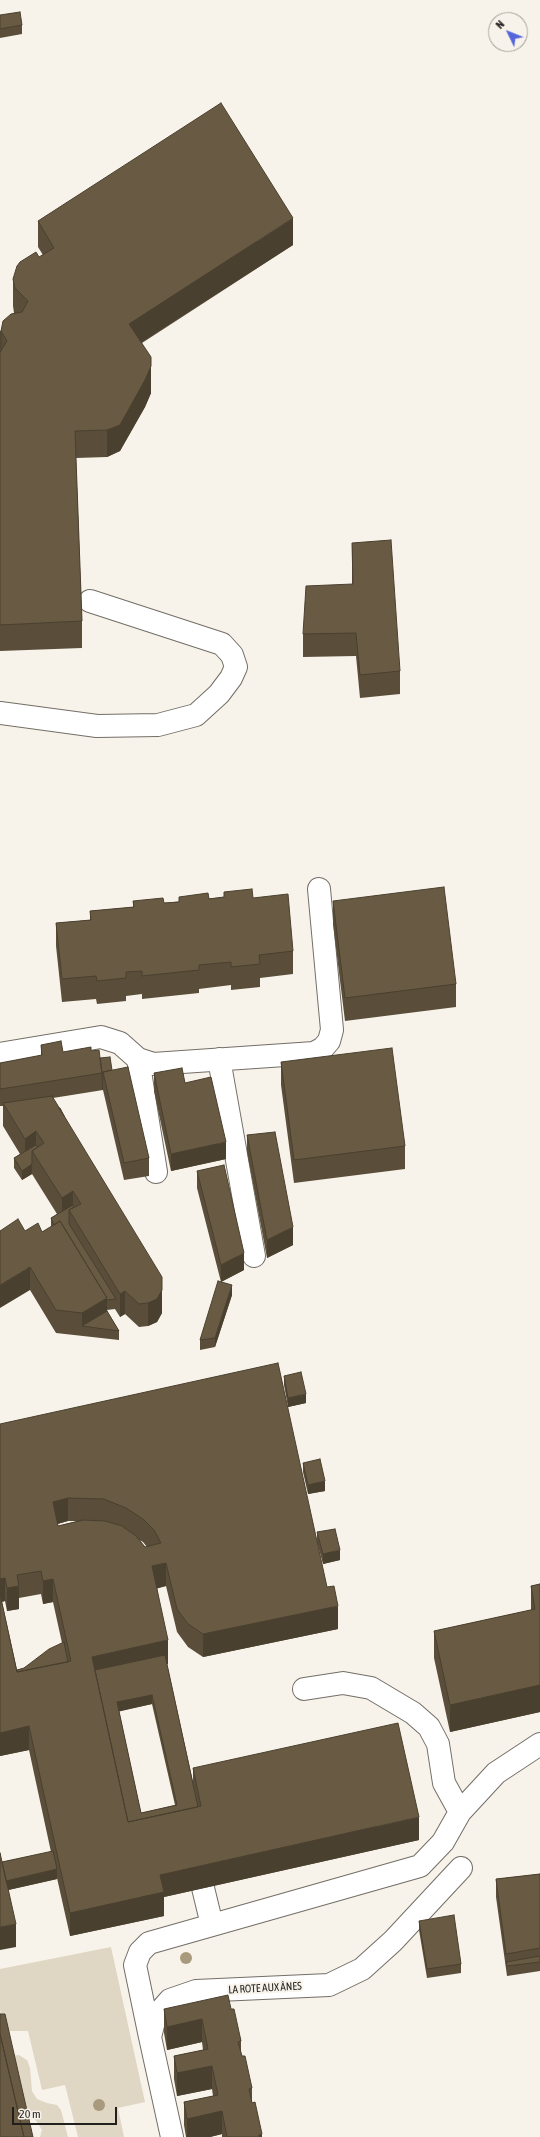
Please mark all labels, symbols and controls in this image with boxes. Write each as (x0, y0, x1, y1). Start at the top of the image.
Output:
north arrow (488, 12, 528, 52)
text: N (493, 18, 507, 31)
street label: LA ROTE AUX ÂNES (228, 1979, 302, 1997)
scale bar (14, 2099, 119, 2125)
text: 20 m (19, 2107, 41, 2121)

